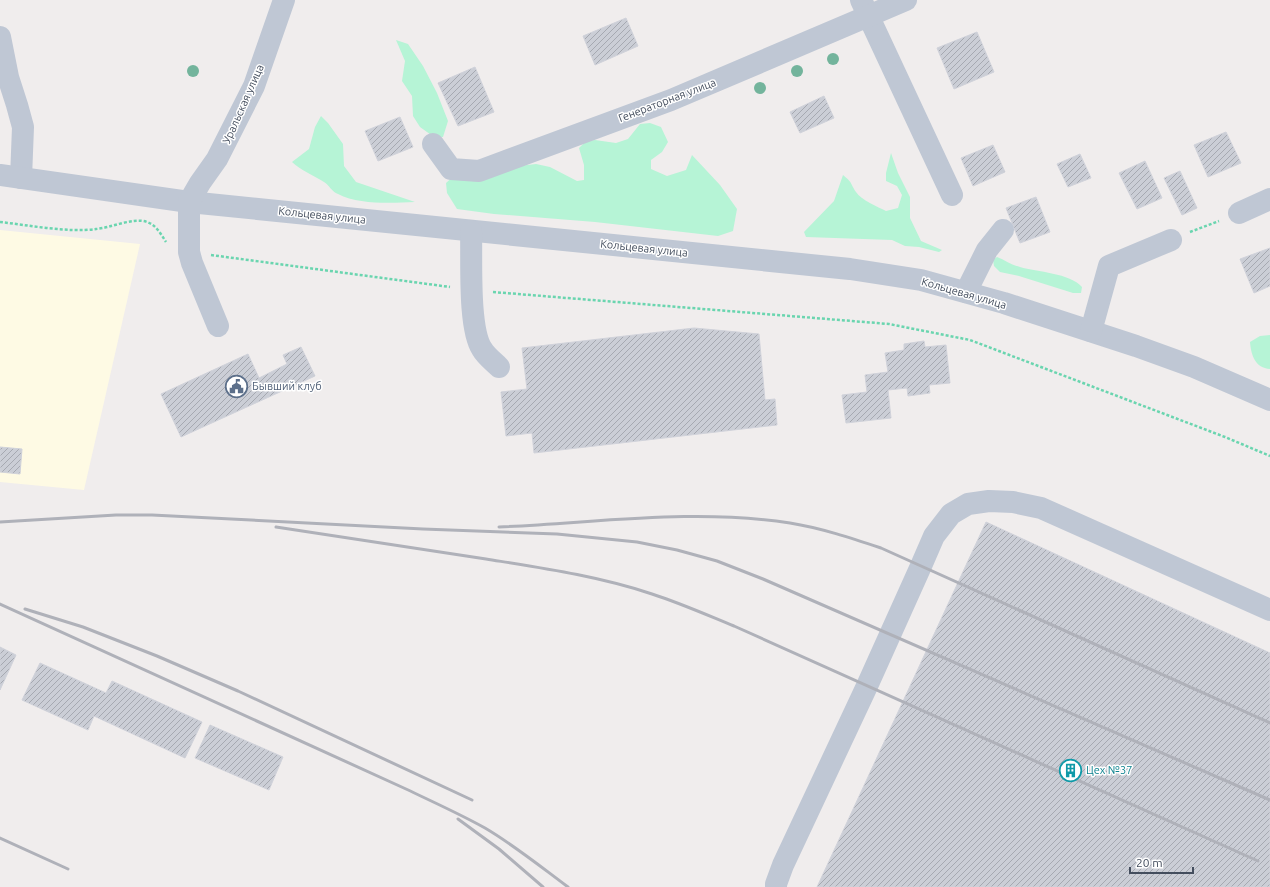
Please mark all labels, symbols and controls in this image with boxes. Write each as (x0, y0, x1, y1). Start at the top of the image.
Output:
street label: Уральская улица (220, 63, 266, 145)
street label: Генераторная улица (617, 76, 717, 124)
street label: Кольцевая улица (278, 204, 366, 226)
street label: Кольцевая улица (600, 237, 688, 259)
street label: Кольцевая улица (920, 275, 1008, 311)
public building icon: Бывший клуб (223, 373, 249, 399)
place label: Бывший клуб (252, 380, 322, 392)
building icon: Цех №37 (1058, 757, 1084, 783)
place label: Цех №37 (1086, 764, 1132, 776)
scale bar (1130, 849, 1193, 875)
text: 20 m (1136, 856, 1163, 869)

